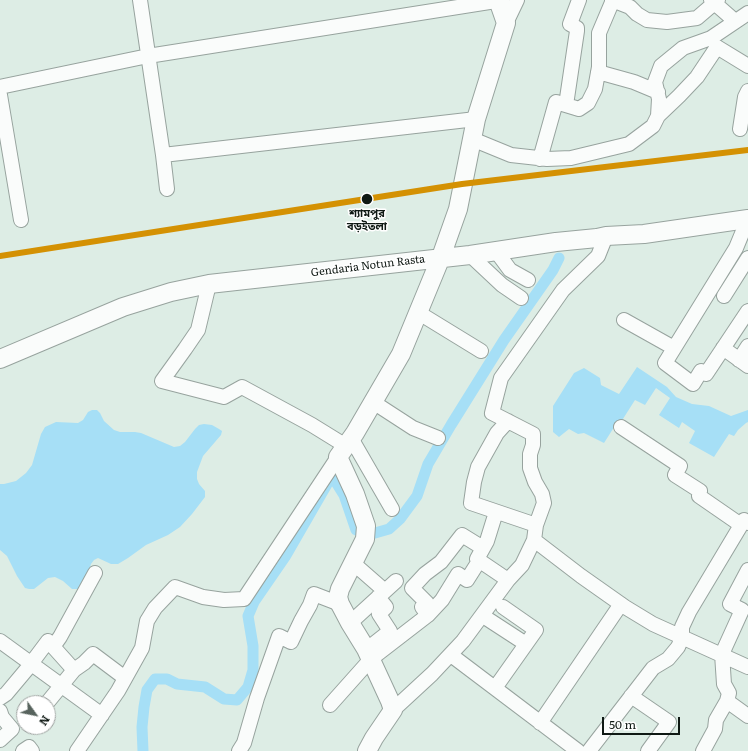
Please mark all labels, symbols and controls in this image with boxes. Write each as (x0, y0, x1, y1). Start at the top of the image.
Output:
marker: শ্যামপুর বড়ইতলা (360, 192, 374, 206)
place label: শ্যামপুর বড়ইতলা (347, 207, 387, 233)
street label: Gendaria Notun Rasta (310, 252, 426, 280)
north arrow (16, 695, 56, 735)
scale bar (604, 709, 682, 735)
text: N (36, 713, 54, 729)
text: 50 m (609, 715, 636, 733)

